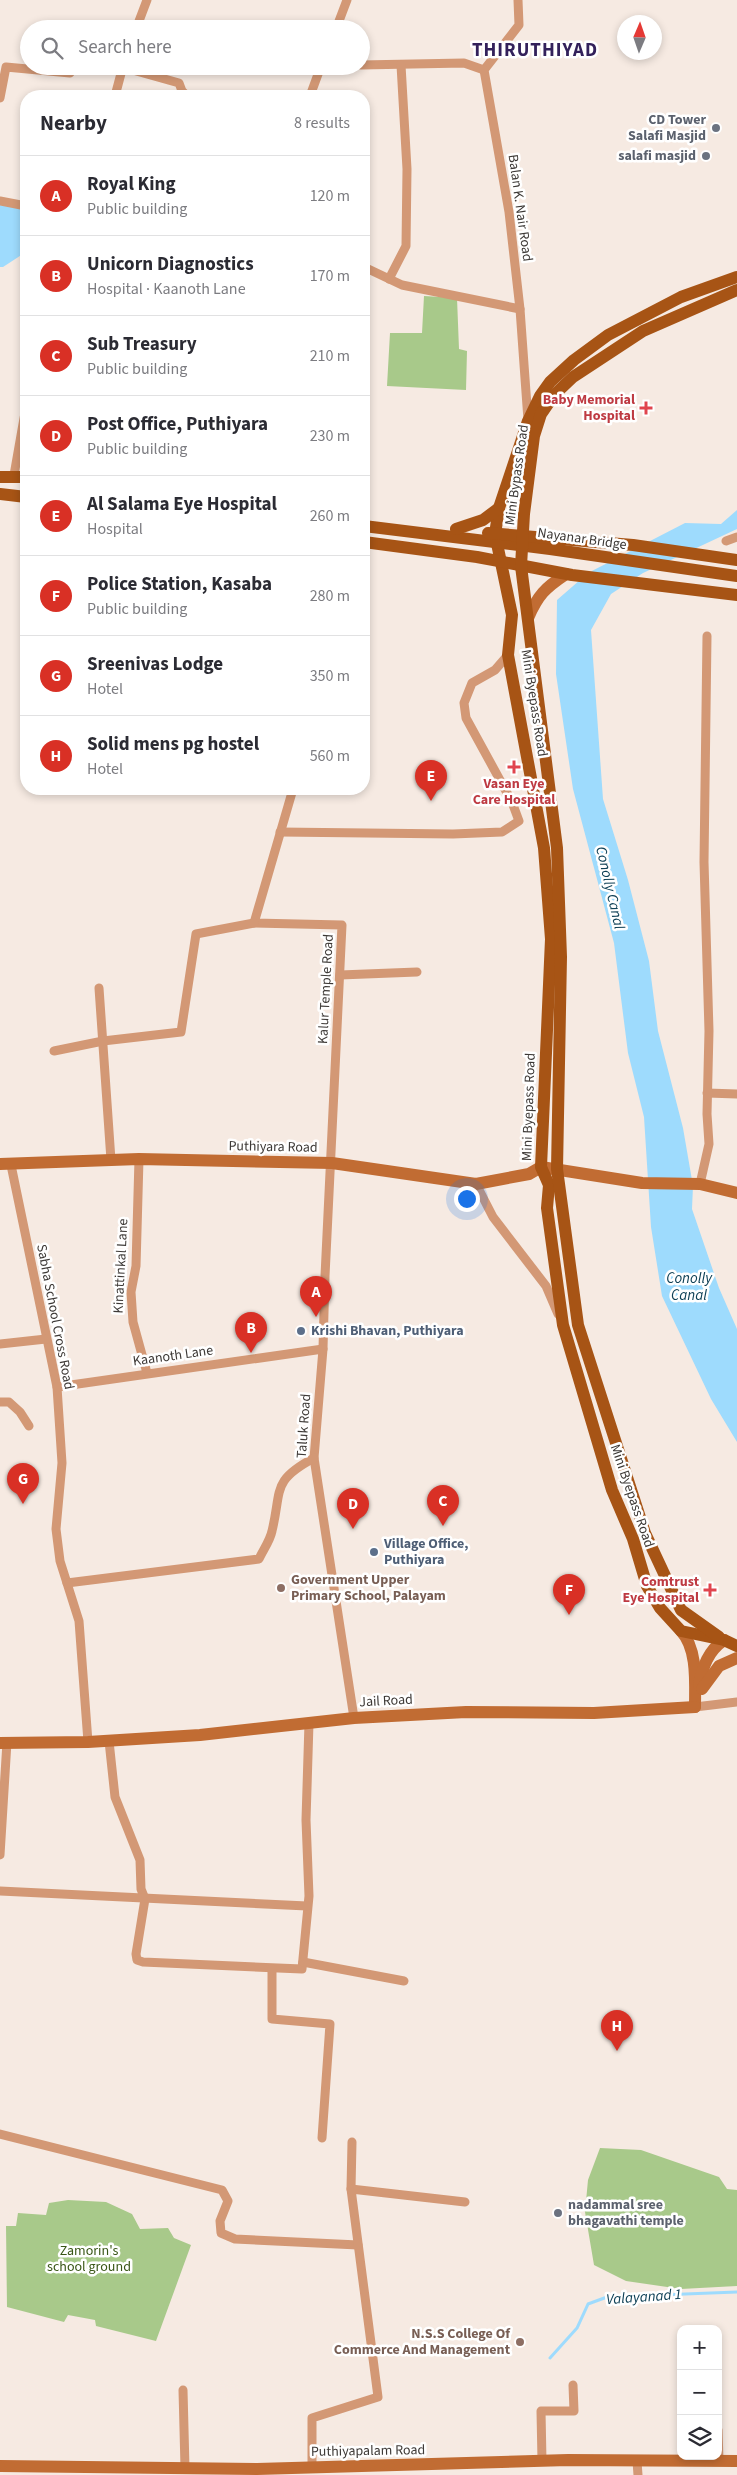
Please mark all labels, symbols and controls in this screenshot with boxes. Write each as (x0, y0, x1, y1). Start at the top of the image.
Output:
north arrow (617, 15, 662, 60)
search box (20, 20, 370, 75)
icon: search (38, 34, 66, 62)
text: Search here (78, 34, 172, 61)
district label: THIRUTHIYAD (472, 37, 598, 64)
text: Nearby (40, 108, 107, 138)
place label: CD Tower Salafi Masjid (628, 110, 706, 146)
text: 8 results (294, 112, 350, 134)
marker: CD Tower Salafi Masjid (710, 122, 722, 134)
place label: salafi masjid (618, 146, 696, 166)
marker: salafi masjid (700, 150, 712, 162)
street label: Balan K. Nair Road (503, 153, 537, 263)
text: Royal King (87, 171, 176, 198)
text: A (51, 185, 61, 207)
text: 120 m (310, 185, 350, 207)
text: Public building (87, 198, 187, 220)
text: Unicorn Diagnostics (87, 251, 254, 278)
text: B (51, 265, 61, 287)
text: 170 m (310, 265, 350, 287)
text: Hospital · Kaanoth Lane (87, 278, 246, 300)
text: Sub Treasury (87, 331, 197, 358)
text: C (51, 345, 61, 367)
text: 210 m (310, 345, 350, 367)
text: Public building (87, 358, 187, 380)
place label: Baby Memorial Hospital (543, 390, 635, 426)
marker: Baby Memorial Hospital (639, 401, 653, 415)
text: Post Office, Puthiyara (87, 411, 268, 438)
street label: Mini Bypass Road (500, 423, 534, 527)
text: D (51, 425, 61, 447)
text: 230 m (310, 425, 350, 447)
text: Public building (87, 438, 187, 460)
text: Al Salama Eye Hospital (87, 491, 277, 518)
text: E (52, 505, 60, 527)
text: 260 m (310, 505, 350, 527)
text: Hospital (87, 518, 143, 540)
street label: Nayanar Bridge (536, 523, 628, 555)
text: Police Station, Kasaba (87, 571, 272, 598)
text: F (52, 585, 60, 607)
text: 280 m (310, 585, 350, 607)
text: Public building (87, 598, 187, 620)
street label: Mini Byepass Road (516, 648, 552, 758)
text: Sreenivas Lodge (87, 651, 223, 678)
text: G (51, 665, 61, 687)
text: 350 m (310, 665, 350, 687)
text: Hotel (87, 678, 123, 700)
text: Solid mens pg hostel (87, 731, 259, 758)
text: H (51, 745, 61, 767)
text: 560 m (310, 745, 350, 767)
text: Hotel (87, 758, 123, 780)
pin: E (415, 760, 447, 801)
marker: Vasan Eye Care Hospital (507, 760, 521, 774)
place label: Vasan Eye Care Hospital (473, 774, 555, 810)
water label: Conolly Canal (590, 844, 630, 932)
street label: Kalur Temple Road (313, 933, 339, 1045)
street label: Mini Byepass Road (517, 1053, 541, 1161)
street label: Puthiyara Road (228, 1136, 318, 1158)
your location (454, 1186, 480, 1212)
street label: Kinattinkal Lane (109, 1218, 133, 1314)
street label: Sabha School Cross Road (31, 1243, 79, 1391)
water label: Conolly Canal (666, 1268, 713, 1306)
pin: A (300, 1276, 332, 1317)
pin: B (235, 1312, 267, 1353)
place label: Krishi Bhavan, Puthiyara (311, 1321, 464, 1341)
marker: Krishi Bhavan, Puthiyara (295, 1325, 307, 1337)
street label: Kaanoth Lane (132, 1340, 214, 1372)
street label: Taluk Road (292, 1393, 316, 1459)
street label: Mini Byepass Road (605, 1442, 659, 1550)
pin: G (7, 1463, 39, 1504)
pin: C (427, 1485, 459, 1526)
pin: D (337, 1488, 369, 1529)
place label: Village Office, Puthiyara (383, 1534, 469, 1570)
marker: Village Office, Puthiyara (368, 1546, 380, 1558)
place label: Government Upper Primary School, Palayam (291, 1570, 446, 1606)
place label: Comtrust Eye Hospital (623, 1572, 700, 1608)
pin: F (553, 1574, 585, 1615)
marker: Government Upper Primary School, Palayam (275, 1582, 287, 1594)
marker: Comtrust Eye Hospital (703, 1583, 717, 1597)
street label: Jail Road (359, 1690, 413, 1712)
pin: H (601, 2010, 633, 2051)
place label: nadammal sree bhagavathi temple (568, 2195, 684, 2231)
marker: nadammal sree bhagavathi temple (552, 2207, 564, 2219)
park label: Zamorin's school ground (47, 2241, 131, 2277)
water label: Valayanad 1 (606, 2284, 682, 2310)
place label: N.S.S College Of Commerce And Management (334, 2324, 511, 2360)
map controls (677, 2325, 722, 2460)
button: + (677, 2325, 722, 2370)
marker: N.S.S College Of Commerce And Management (514, 2336, 526, 2348)
button: − (677, 2370, 722, 2415)
button: layers (677, 2415, 722, 2460)
street label: Puthiyapalam Road (311, 2440, 425, 2462)

